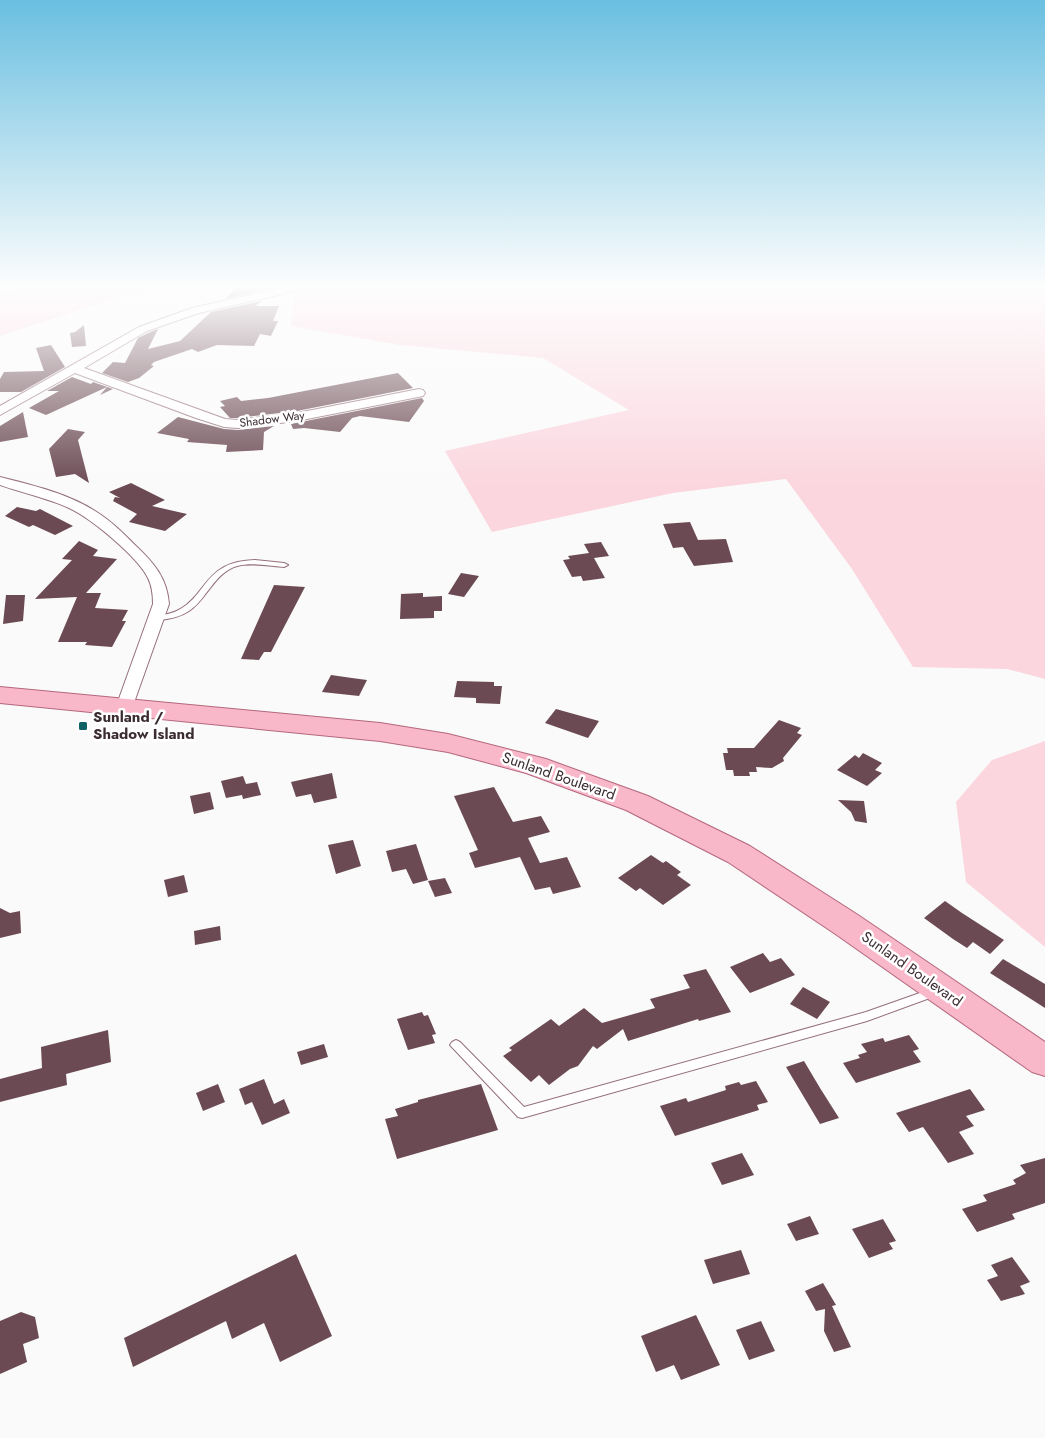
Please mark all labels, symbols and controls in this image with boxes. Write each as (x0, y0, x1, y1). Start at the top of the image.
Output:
street label: Shadow Way (238, 406, 306, 432)
place label: Sunland / Shadow Island (93, 706, 194, 745)
marker: Sunland / Shadow Island (77, 720, 89, 732)
street label: Sunland Boulevard (499, 746, 619, 806)
street label: Sunland Boulevard (857, 926, 967, 1012)

